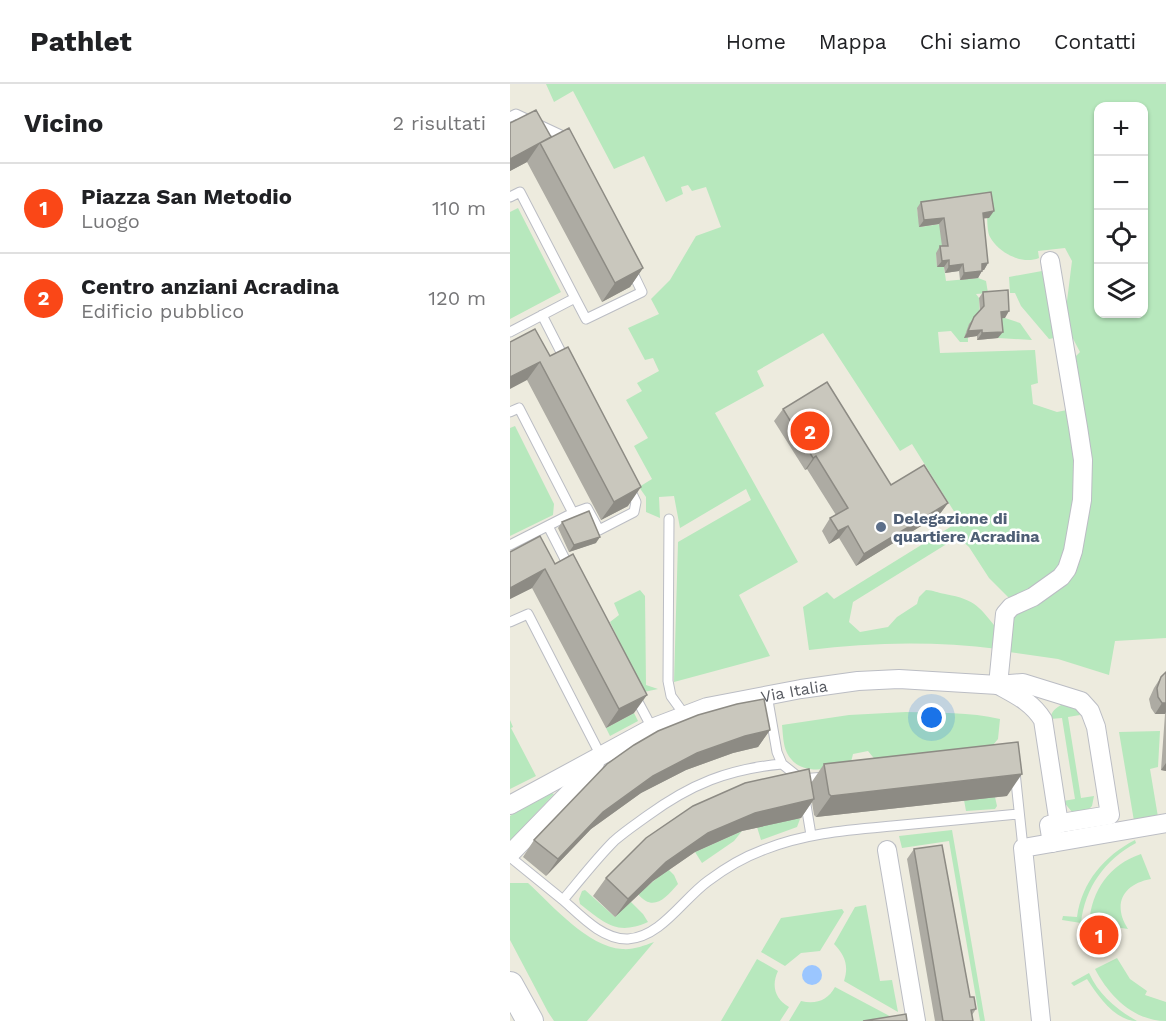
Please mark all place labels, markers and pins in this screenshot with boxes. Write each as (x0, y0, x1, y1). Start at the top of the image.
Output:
pin: 2 (790, 408, 830, 454)
place label: Delegazione di quartiere Acradina (893, 509, 1040, 546)
marker: Delegazione di quartiere Acradina (874, 520, 888, 534)
pin: 1 (1080, 912, 1118, 958)

